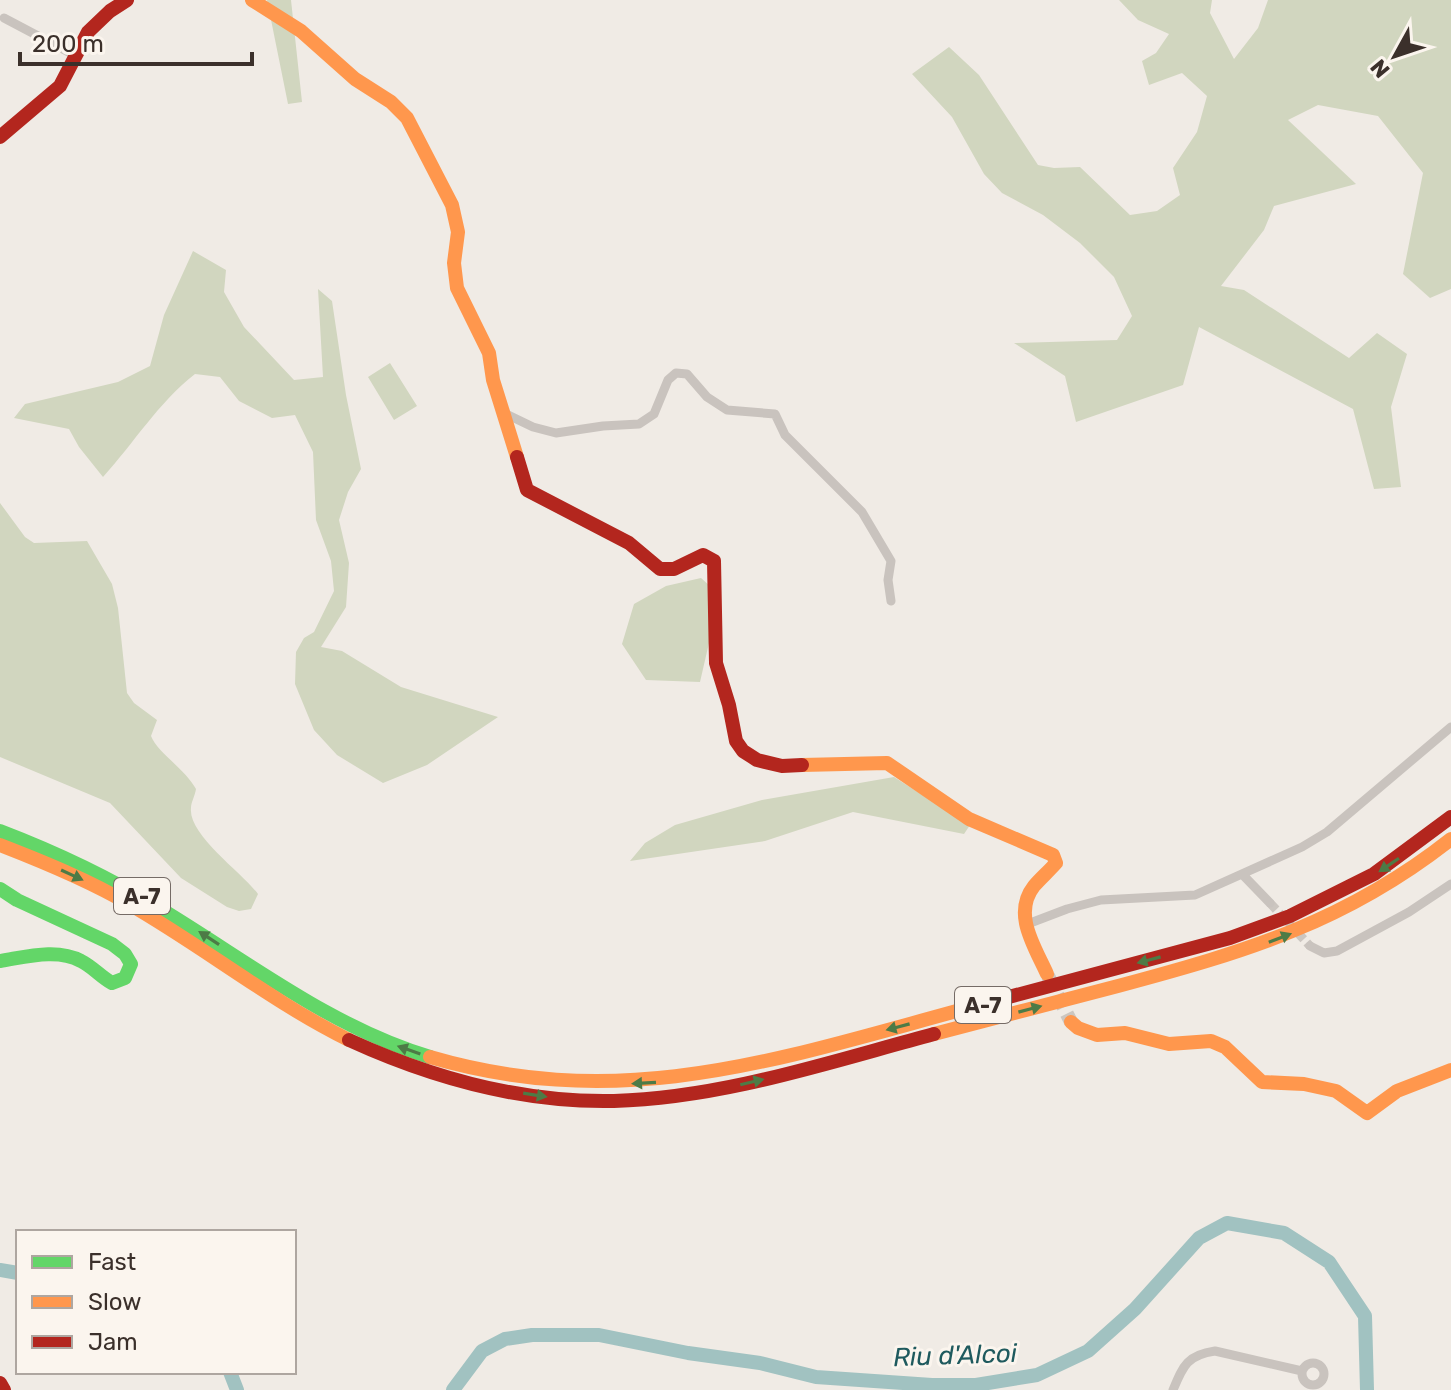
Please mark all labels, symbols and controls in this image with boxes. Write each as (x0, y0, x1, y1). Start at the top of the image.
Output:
scale bar (20, 16, 252, 66)
north arrow (1355, 16, 1435, 96)
text: 200 m (32, 30, 104, 58)
text: N (1365, 54, 1395, 83)
one-way arrow (1378, 857, 1400, 872)
one-way arrow (60, 868, 84, 882)
road number: A-7 (114, 878, 170, 914)
one-way arrow (198, 931, 220, 946)
one-way arrow (1268, 931, 1292, 944)
one-way arrow (1136, 955, 1161, 967)
road number: A-7 (955, 987, 1011, 1023)
one-way arrow (1018, 1003, 1043, 1015)
one-way arrow (885, 1022, 910, 1034)
one-way arrow (397, 1043, 421, 1056)
one-way arrow (739, 1075, 764, 1088)
one-way arrow (631, 1077, 656, 1090)
one-way arrow (523, 1089, 548, 1102)
legend (16, 1230, 296, 1374)
text: Fast (88, 1248, 136, 1276)
text: Slow (88, 1288, 141, 1316)
text: Jam (88, 1328, 138, 1356)
water label: Riu d'Alcoi (892, 1338, 1018, 1373)

